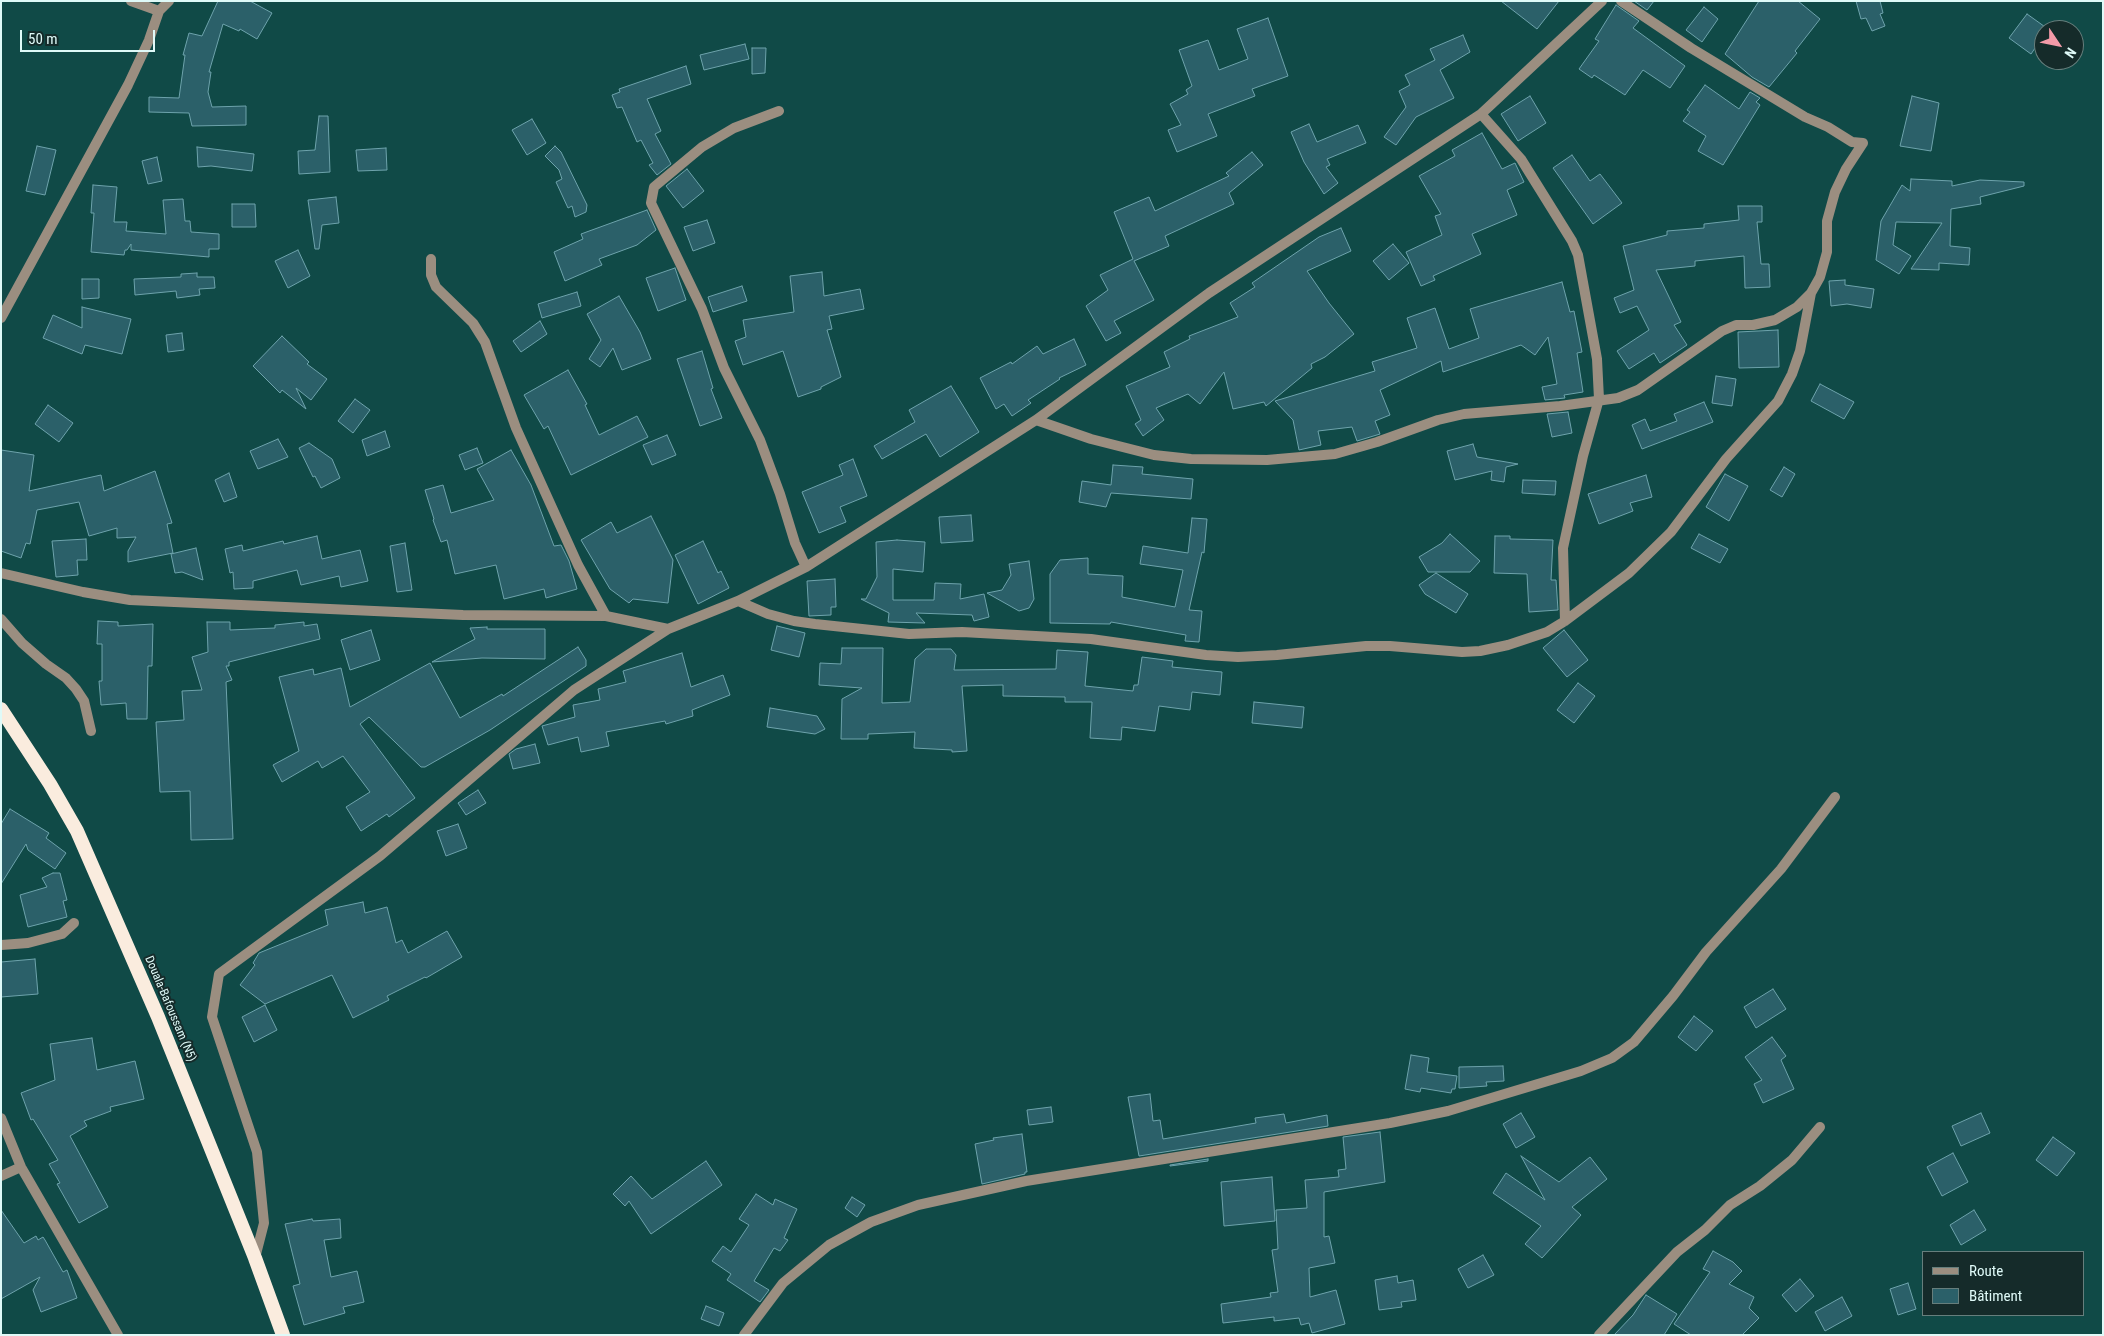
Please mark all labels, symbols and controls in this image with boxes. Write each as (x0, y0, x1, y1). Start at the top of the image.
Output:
scale bar (22, 20, 158, 52)
north arrow (2034, 20, 2084, 70)
text: 50 m (28, 30, 58, 48)
text: N (2062, 45, 2080, 61)
street label: Douala-Bafoussam (N5) (141, 954, 199, 1064)
legend (1922, 1251, 2084, 1316)
text: Route (1969, 1262, 2003, 1280)
text: Bâtiment (1969, 1287, 2022, 1305)

